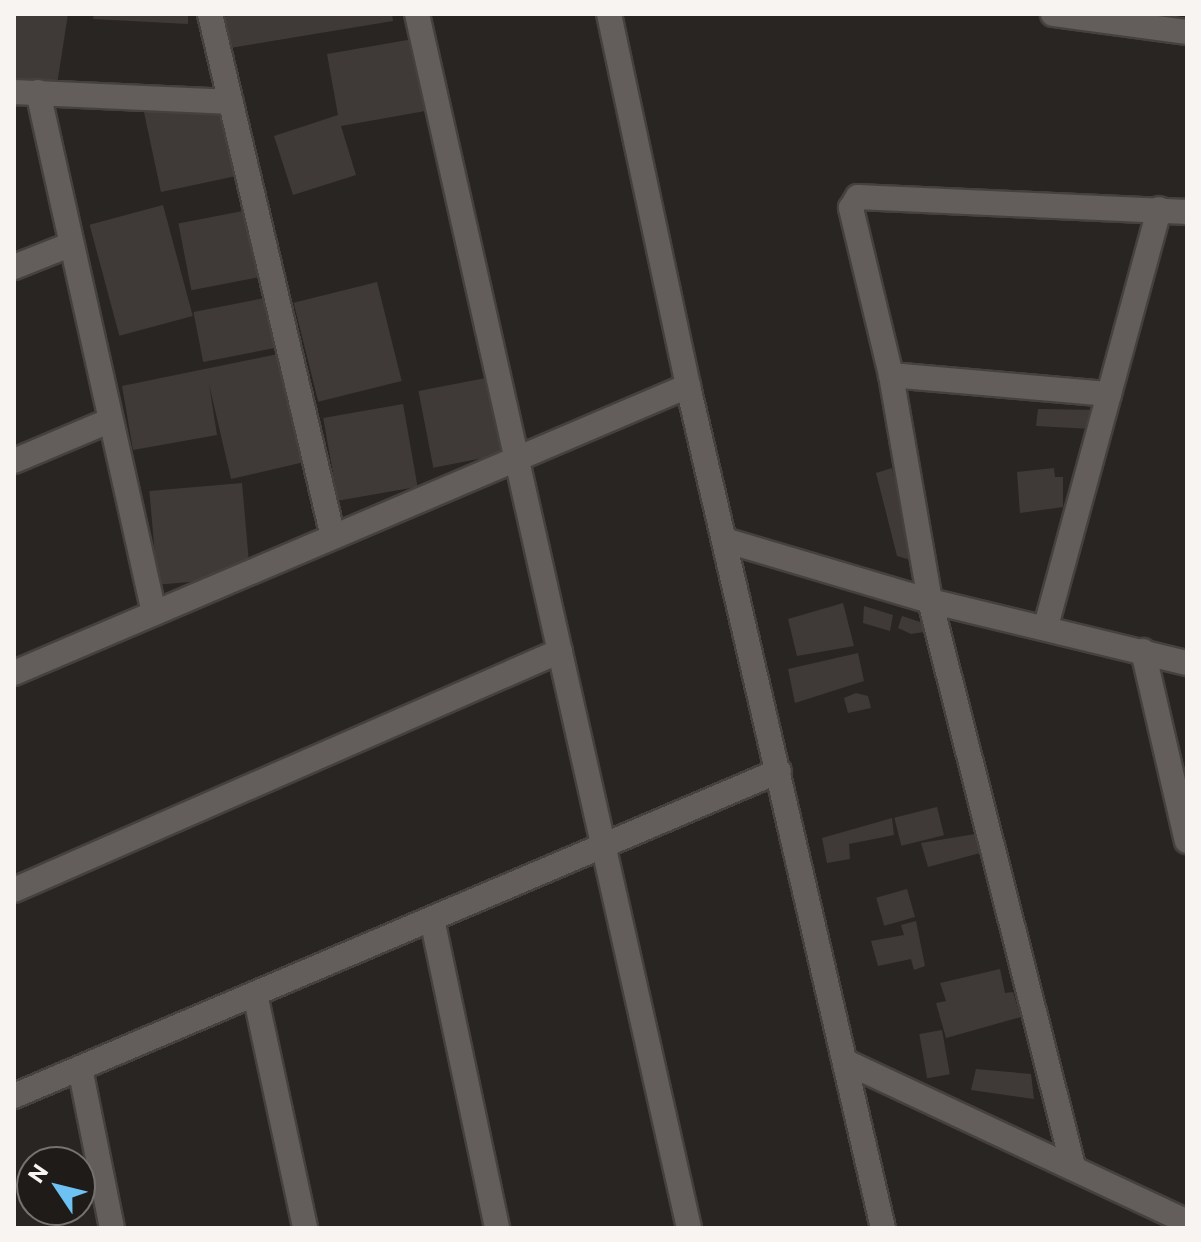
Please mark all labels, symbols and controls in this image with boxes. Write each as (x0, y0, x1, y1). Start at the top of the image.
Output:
north arrow (16, 1146, 96, 1226)
text: N (22, 1159, 53, 1188)

